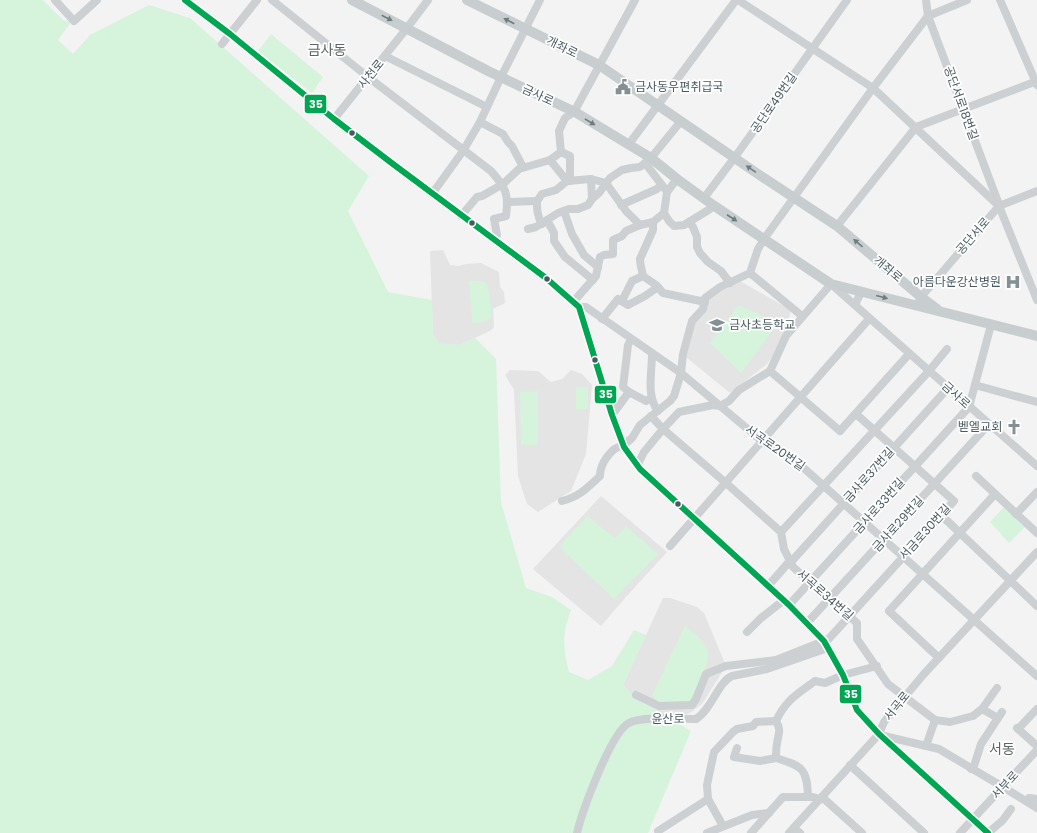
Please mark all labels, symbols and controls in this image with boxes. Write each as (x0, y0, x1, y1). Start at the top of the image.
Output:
one-way arrow (381, 15, 393, 21)
one-way arrow (504, 18, 515, 25)
street label: 개좌로 (544, 32, 581, 61)
district label: 금사동 (308, 40, 346, 60)
street label: 사천로 (354, 55, 388, 92)
street label: 공단서로18번길 (940, 63, 983, 142)
street label: 공단로49번길 (746, 69, 801, 136)
public building icon: 금사동우편취급국 (614, 78, 632, 96)
place label: 금사동우편취급국 (635, 78, 723, 95)
street label: 금사로 (520, 80, 557, 109)
line badge: 35 (304, 94, 327, 114)
text: 35 (309, 96, 323, 112)
one-way arrow (584, 118, 596, 125)
unlabelled marker (347, 128, 357, 138)
one-way arrow (746, 165, 756, 173)
street label: 공단서로 (952, 213, 994, 258)
one-way arrow (727, 214, 737, 222)
unlabelled marker (467, 218, 477, 228)
one-way arrow (852, 239, 863, 248)
street label: 개좌로 (870, 251, 906, 286)
place label: 아름다운강산병원 (913, 273, 1001, 290)
hospital icon: 아름다운강산병원 (1004, 273, 1022, 291)
unlabelled marker (542, 274, 552, 284)
one-way arrow (876, 295, 888, 301)
school or university icon: 금사초등학교 (708, 316, 726, 334)
place label: 금사초등학교 (729, 316, 795, 333)
unlabelled marker (590, 355, 600, 365)
street label: 금사로 (938, 377, 974, 412)
line badge: 35 (594, 385, 617, 404)
text: 35 (599, 386, 613, 402)
place label: 벧엘교회 (958, 418, 1002, 435)
church icon: 벧엘교회 (1005, 418, 1023, 436)
street label: 서곡로20번길 (742, 421, 809, 475)
street label: 금사로37번길 (839, 443, 898, 506)
street label: 금사로33번길 (849, 474, 908, 537)
street label: 금사로29번길 (868, 492, 927, 555)
unlabelled marker (673, 499, 683, 509)
street label: 서금로30번길 (895, 500, 954, 563)
street label: 서곡로34번길 (793, 565, 857, 624)
line badge: 35 (839, 684, 862, 704)
text: 35 (844, 686, 858, 702)
street label: 서곡로 (880, 687, 914, 724)
street label: 윤산로 (651, 710, 685, 727)
district label: 서동 (989, 739, 1015, 759)
street label: 서부로 (987, 767, 1022, 803)

